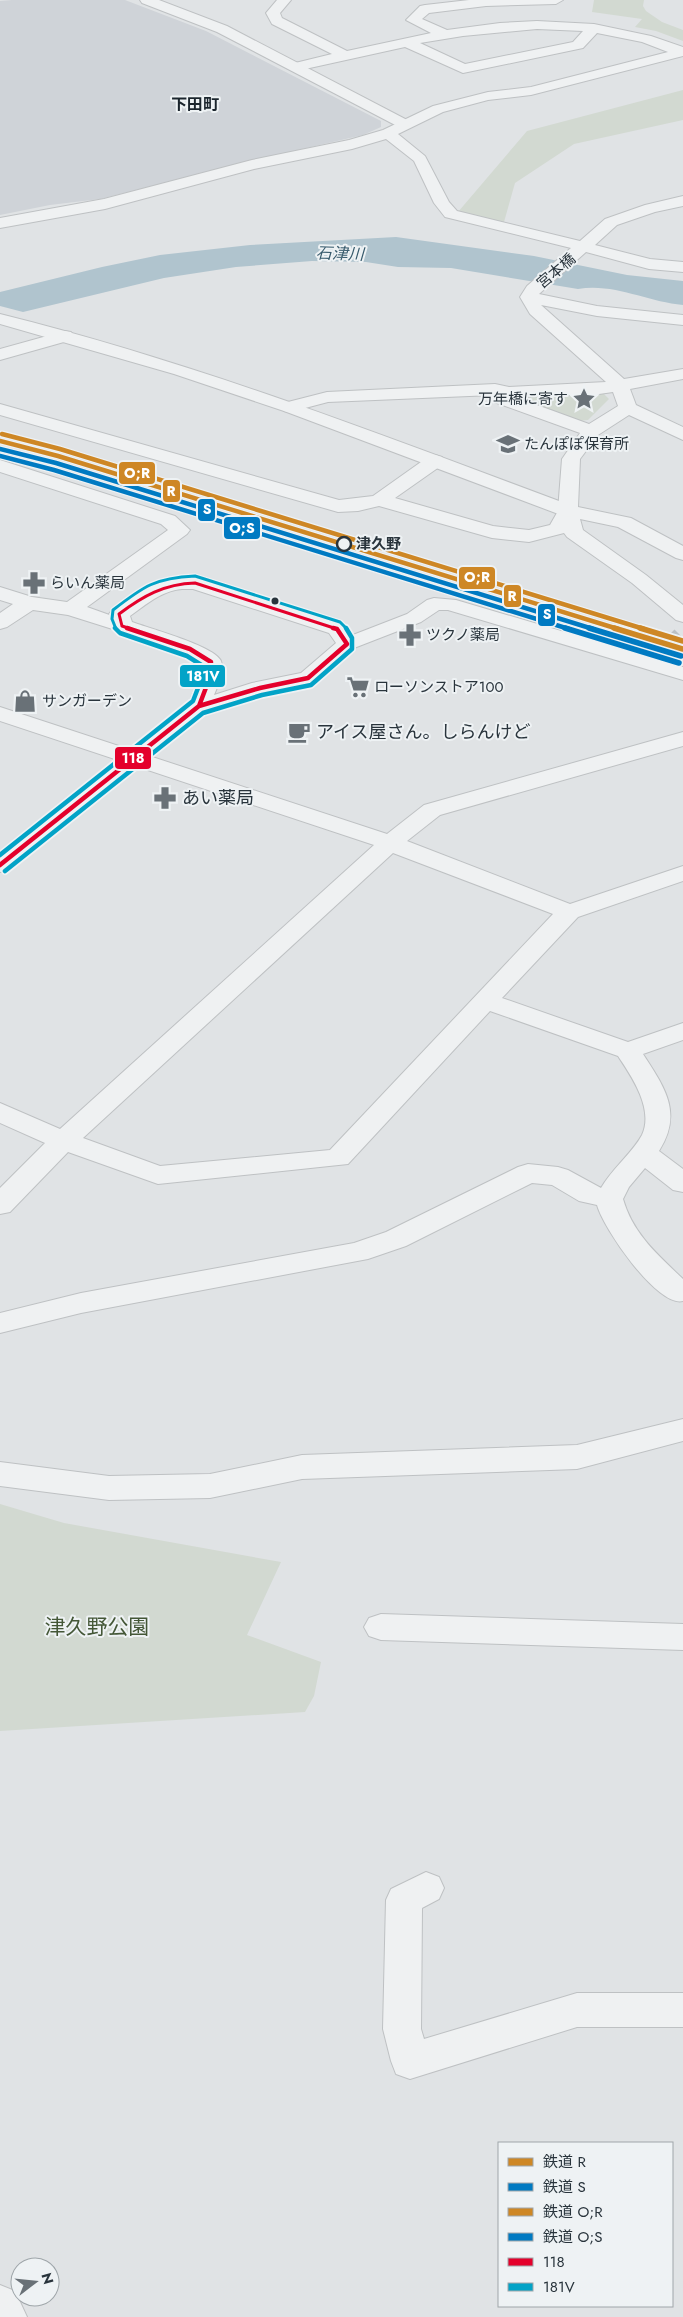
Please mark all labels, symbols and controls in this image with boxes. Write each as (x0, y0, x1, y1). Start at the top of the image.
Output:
district label: 下田町 (171, 93, 219, 116)
water label: 石津川 (316, 241, 366, 266)
street label: 宮本橋 (532, 248, 580, 294)
place icon: 万年橋に寄す (571, 386, 597, 412)
place label: 万年橋に寄す (478, 388, 568, 410)
school or university icon: たんぽぽ保育所 (495, 431, 521, 457)
place label: たんぽぽ保育所 (524, 433, 629, 455)
line badge: O;R (118, 461, 156, 485)
text: O;R (124, 463, 150, 483)
line badge: R (162, 479, 181, 503)
text: R (166, 481, 176, 501)
line badge: S (197, 498, 216, 522)
text: S (203, 499, 212, 519)
line badge: O;S (223, 516, 261, 540)
text: O;S (229, 518, 255, 538)
place label: 津久野 (356, 533, 401, 555)
marker: 津久野 (336, 536, 352, 552)
line badge: O;R (458, 566, 496, 590)
text: O;R (464, 567, 490, 587)
pharmacy icon: らいん薬局 (21, 570, 47, 596)
place label: らいん薬局 (50, 572, 125, 594)
line badge: R (503, 584, 522, 608)
text: R (507, 586, 517, 606)
unlabelled marker (270, 596, 280, 606)
line badge: S (537, 603, 556, 627)
text: S (543, 604, 552, 624)
pharmacy icon: ツクノ薬局 (397, 622, 423, 648)
place label: ツクノ薬局 (426, 624, 500, 646)
line badge: 181V (179, 664, 226, 688)
text: 181V (186, 666, 220, 686)
supermarket icon: ローソンストア100 (345, 674, 371, 700)
place label: ローソンストア100 (374, 676, 503, 698)
shop icon: サンガーデン (12, 688, 38, 714)
place label: サンガーデン (42, 690, 132, 712)
cafe icon: アイス屋さん。しらんけど (286, 719, 312, 745)
place label: アイス屋さん。しらんけど (316, 719, 531, 745)
line badge: 118 (114, 746, 152, 770)
text: 118 (121, 748, 145, 768)
pharmacy icon: あい薬局 (152, 785, 178, 811)
place label: あい薬局 (182, 785, 254, 811)
park label: 津久野公園 (45, 1612, 150, 1642)
legend (498, 2142, 673, 2307)
text: 鉄道 R (543, 2151, 587, 2173)
text: 鉄道 S (543, 2176, 586, 2198)
text: 鉄道 O;R (543, 2201, 603, 2223)
text: 鉄道 O;S (543, 2226, 603, 2248)
text: 118 (543, 2251, 565, 2273)
north arrow (10, 2257, 60, 2307)
text: N (36, 2270, 59, 2287)
text: 181V (543, 2276, 575, 2298)

